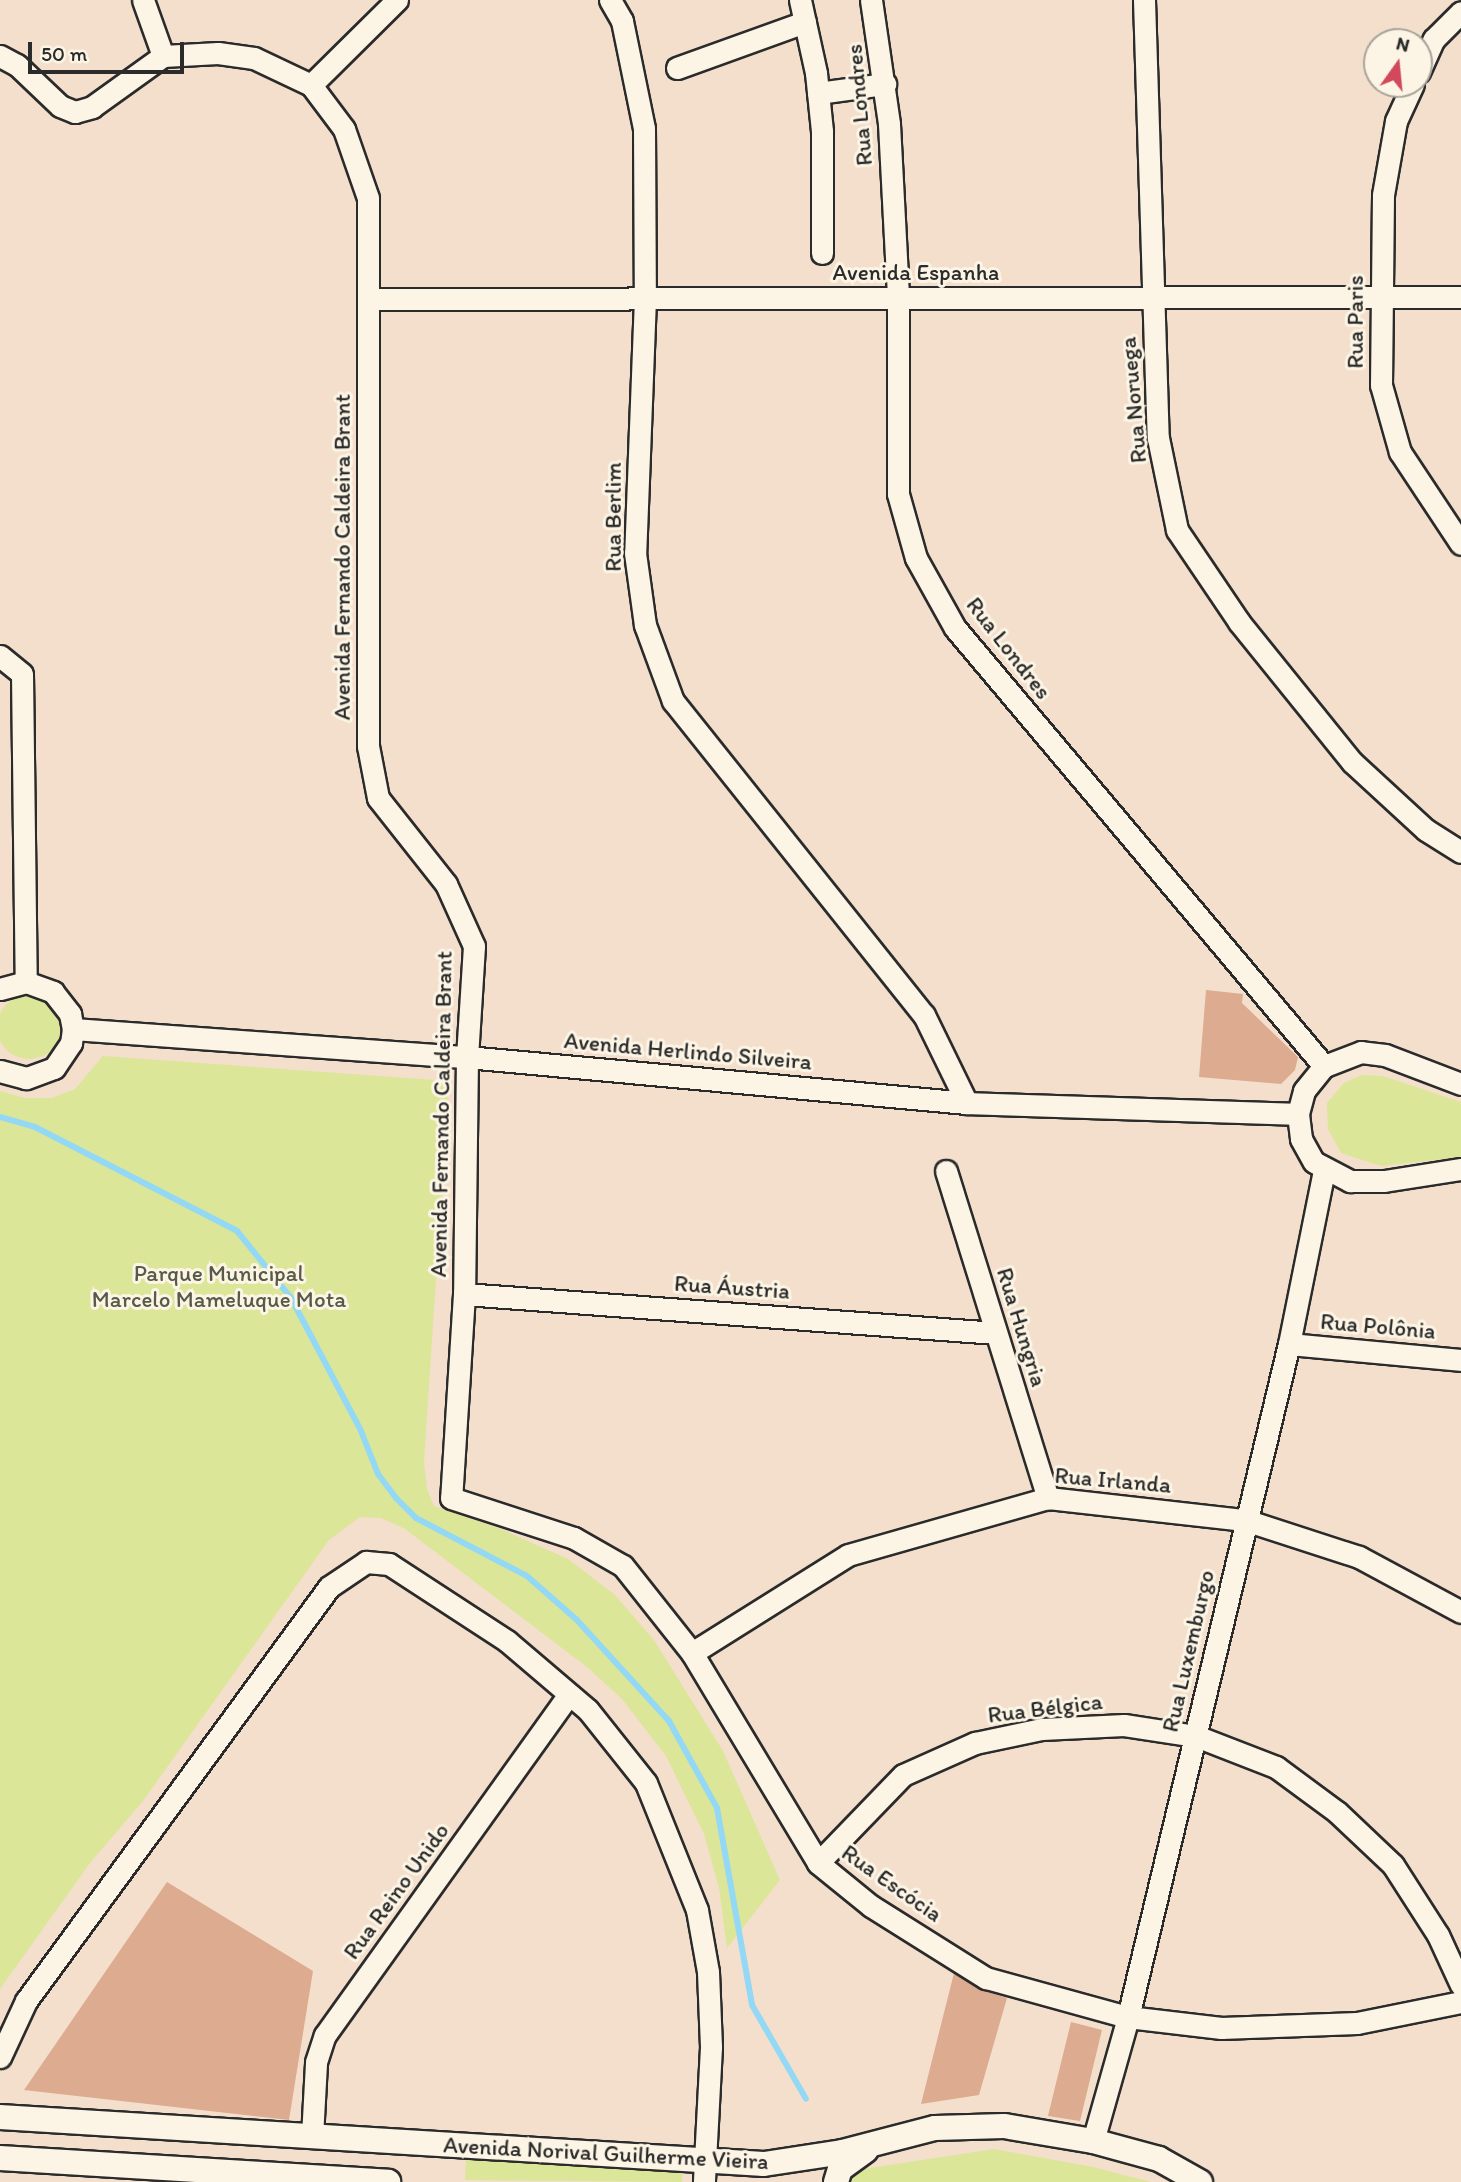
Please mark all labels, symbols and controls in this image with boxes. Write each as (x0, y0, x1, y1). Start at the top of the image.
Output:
scale bar (32, 28, 187, 72)
north arrow (1363, 28, 1433, 98)
text: N (1394, 31, 1412, 57)
text: 50 m (41, 41, 87, 66)
street label: Rua Londres (840, 43, 878, 167)
street label: Avenida Espanha (833, 258, 999, 286)
street label: Rua Paris (1341, 276, 1369, 368)
street label: Rua Noruega (1114, 336, 1152, 464)
street label: Avenida Fernando Caldeira Brant (328, 394, 356, 720)
street label: Rua Berlim (599, 462, 627, 572)
street label: Rua Londres (961, 591, 1057, 705)
street label: Avenida Fernando Caldeira Brant (424, 950, 458, 1278)
street label: Avenida Herlindo Silveira (563, 1026, 813, 1076)
park label: Parque Municipal Marcelo Mameluque Mota (92, 1259, 346, 1313)
street label: Rua Hungria (991, 1264, 1053, 1390)
street label: Rua Áustria (673, 1269, 791, 1305)
street label: Rua Polônia (1319, 1307, 1437, 1345)
street label: Rua Irlanda (1054, 1461, 1172, 1499)
street label: Rua Luxemburgo (1156, 1567, 1220, 1735)
street label: Rua Bélgica (986, 1687, 1104, 1729)
street label: Rua Reino Unido (337, 1817, 455, 1965)
street label: Rua Escócia (836, 1838, 948, 1928)
street label: Avenida Norival Guilherme Vieira (442, 2131, 770, 2175)

